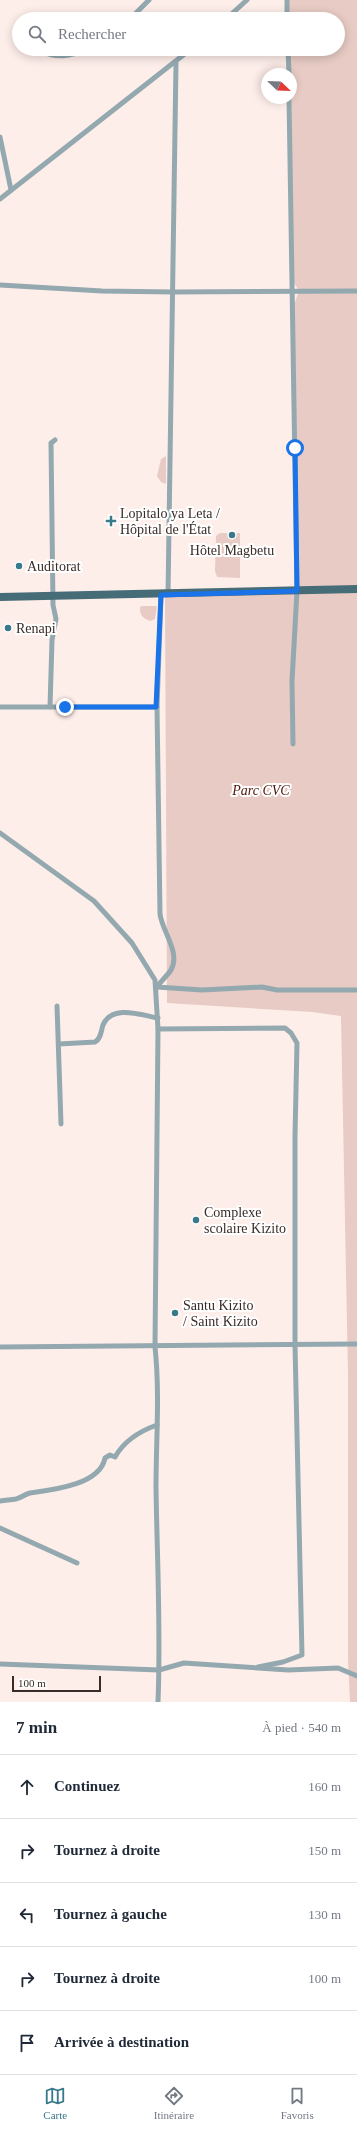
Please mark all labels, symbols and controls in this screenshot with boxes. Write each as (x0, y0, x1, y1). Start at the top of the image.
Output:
search box (12, 12, 345, 56)
icon: search (26, 23, 48, 45)
text: Rechercher (58, 26, 126, 42)
north arrow (261, 68, 297, 104)
route start (286, 439, 304, 457)
place label: Lopitalo ya Leta / Hôpital de l'État (120, 506, 220, 537)
marker: Lopitalo ya Leta / Hôpital de l'État (105, 515, 117, 527)
marker: Hôtel Magbetu (227, 530, 237, 540)
place label: Hôtel Magbetu (190, 543, 274, 558)
place label: Auditorat (27, 559, 81, 574)
marker: Auditorat (14, 561, 24, 571)
place label: Renapi (16, 621, 56, 636)
marker: Renapi (3, 623, 13, 633)
route end (56, 698, 74, 716)
park label: Parc CVC (231, 783, 290, 798)
place label: Complexe scolaire Kizito (204, 1205, 286, 1236)
marker: Complexe scolaire Kizito (191, 1215, 201, 1225)
place label: Santu Kizito / Saint Kizito (183, 1298, 258, 1329)
marker: Santu Kizito / Saint Kizito (170, 1308, 180, 1318)
scale bar (12, 1674, 101, 1693)
text: 100 m (18, 1677, 46, 1689)
text: 7 min (16, 1718, 57, 1737)
text: À pied · 540 m (262, 1720, 341, 1735)
icon: ahead (16, 1776, 38, 1798)
text: Continuez (54, 1778, 120, 1794)
text: 160 m (308, 1779, 341, 1794)
icon: right (16, 1840, 38, 1862)
text: Tournez à droite (54, 1842, 160, 1858)
text: 150 m (308, 1843, 341, 1858)
icon: left (16, 1904, 38, 1926)
text: Tournez à gauche (54, 1906, 167, 1922)
text: 130 m (308, 1907, 341, 1922)
icon: right (16, 1968, 38, 1990)
text: Tournez à droite (54, 1970, 160, 1986)
text: 100 m (308, 1971, 341, 1986)
icon: arrive (16, 2032, 38, 2054)
text: Arrivée à destination (54, 2034, 189, 2050)
tab: Carte (43, 2085, 67, 2121)
tab: Itinéraire (154, 2085, 194, 2121)
tab: Favoris (281, 2085, 314, 2121)

